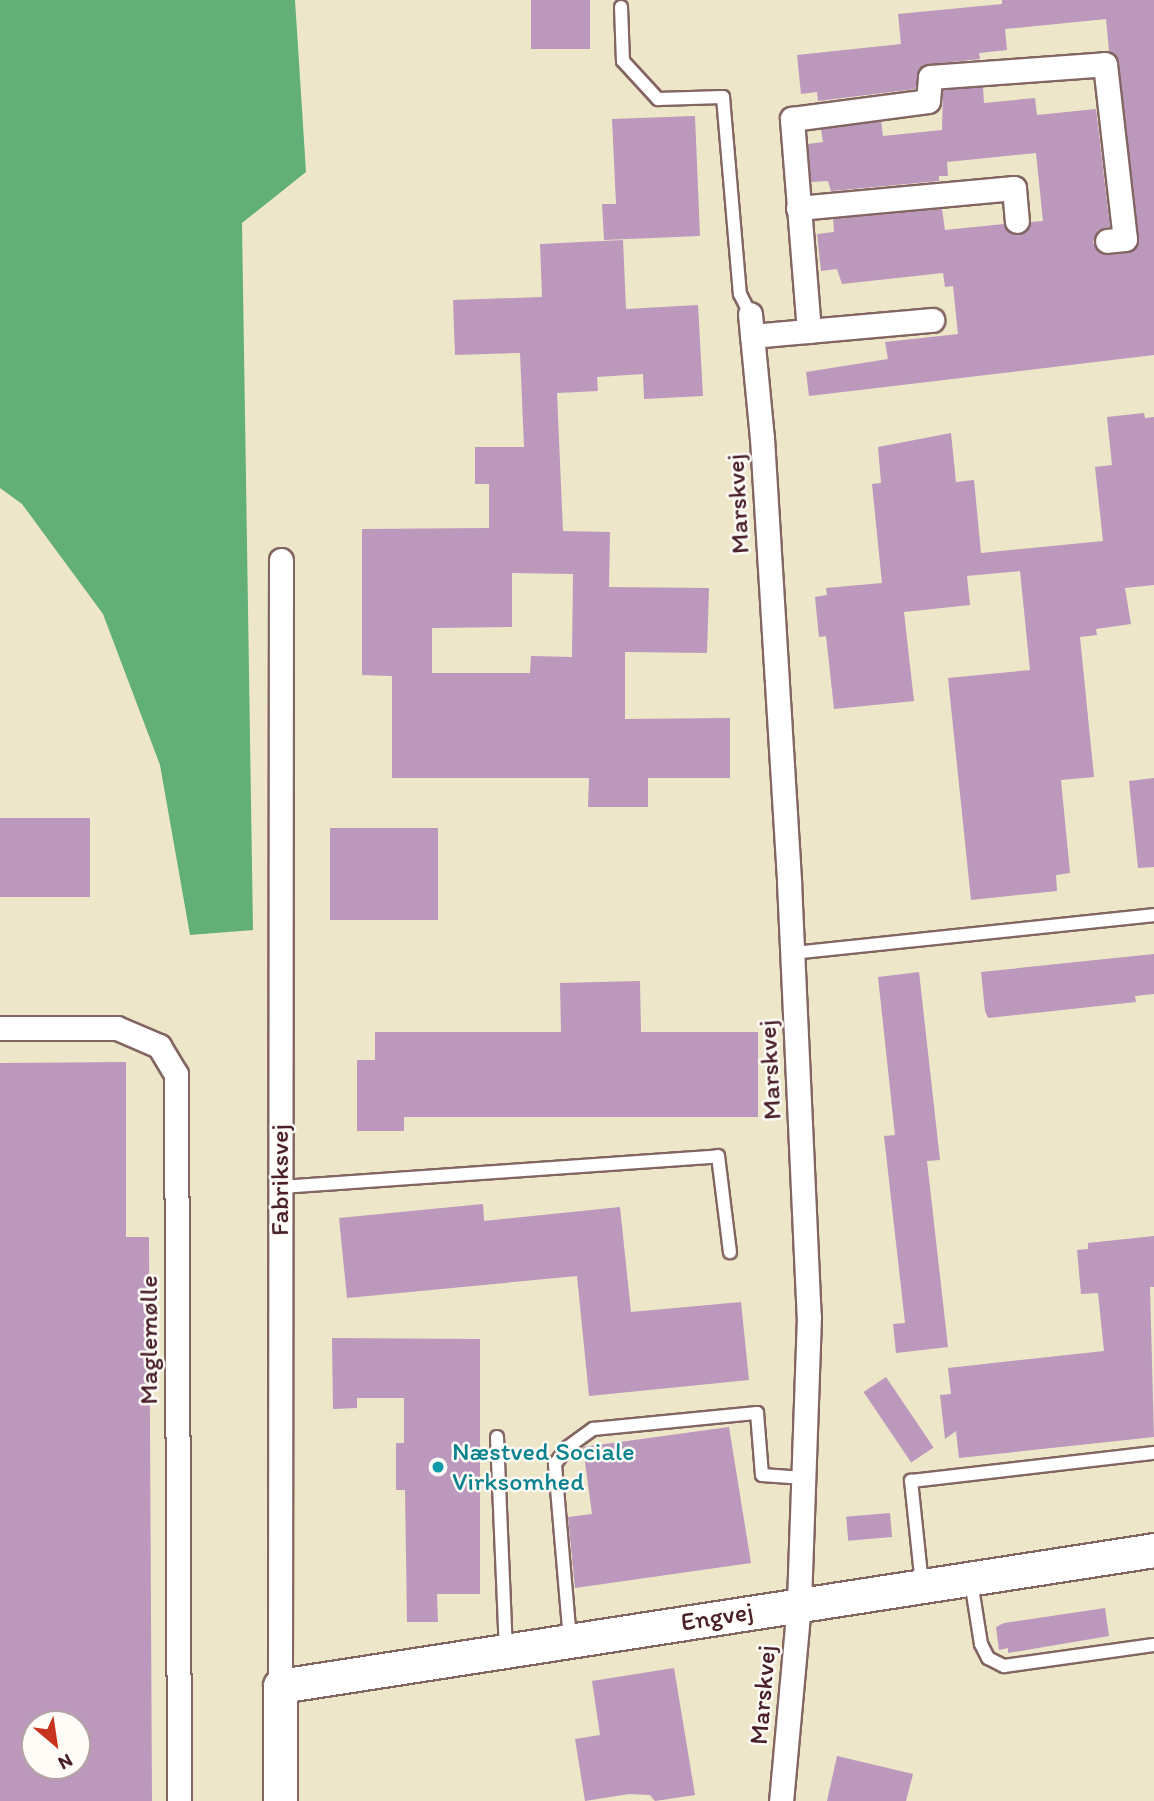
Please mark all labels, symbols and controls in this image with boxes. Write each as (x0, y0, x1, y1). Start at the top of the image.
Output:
street label: Marskvej (720, 453, 756, 555)
street label: Marskvej (752, 1019, 788, 1121)
street label: Fabriksvej (264, 1124, 296, 1236)
street label: Maglemølle (133, 1275, 165, 1405)
place label: Næstved Sociale Virksomhed (452, 1436, 635, 1498)
marker: Næstved Sociale Virksomhed (430, 1459, 446, 1475)
street label: Engvej (679, 1596, 755, 1638)
street label: Marskvej (743, 1644, 783, 1746)
north arrow (21, 1710, 91, 1780)
text: N (54, 1749, 77, 1775)

